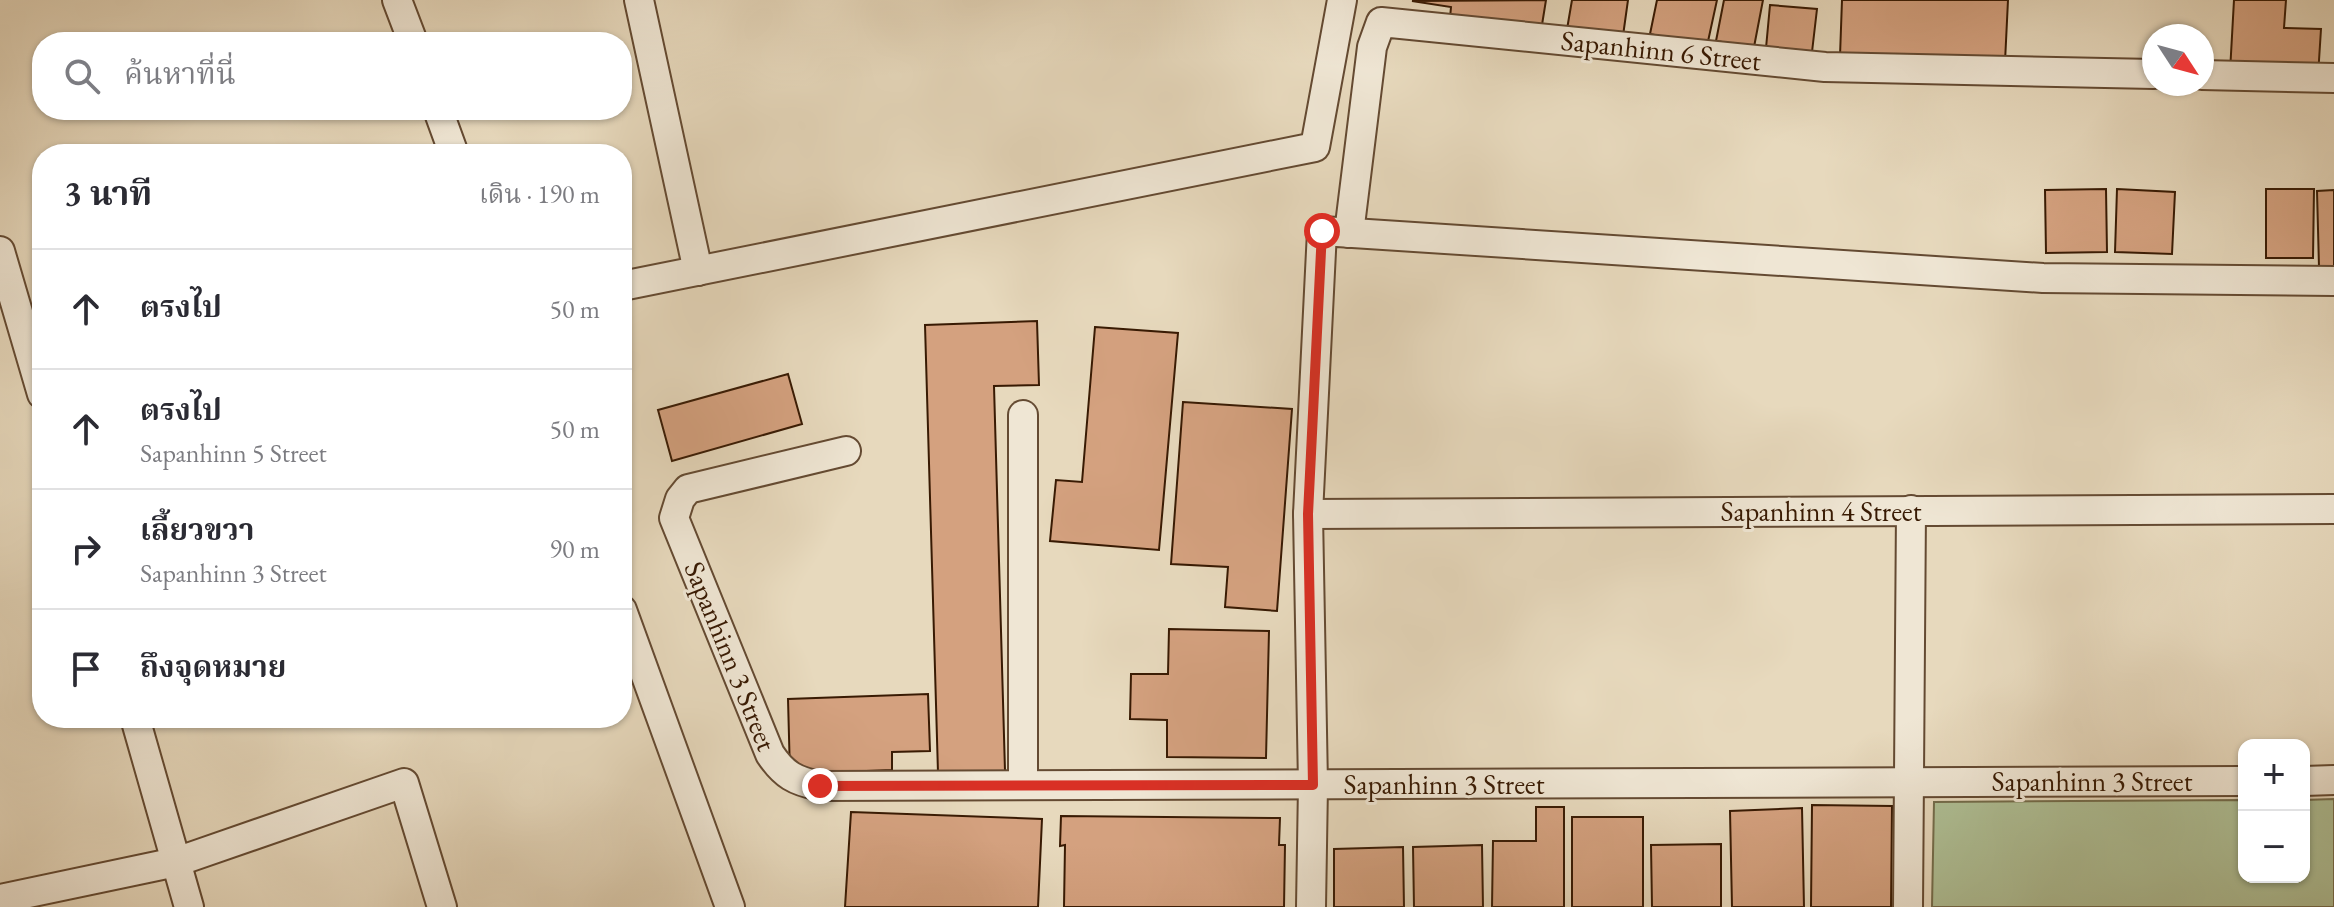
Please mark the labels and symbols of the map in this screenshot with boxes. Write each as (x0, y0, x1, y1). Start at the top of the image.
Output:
street label: Sapanhinn 6 Street (1559, 22, 1763, 78)
north arrow (2142, 24, 2214, 96)
route start (1304, 213, 1340, 249)
street label: Sapanhinn 4 Street (1720, 493, 1922, 529)
street label: Sapanhinn 3 Street (677, 556, 785, 756)
street label: Sapanhinn 3 Street (1991, 763, 2193, 799)
street label: Sapanhinn 3 Street (1343, 766, 1545, 802)
route end (802, 768, 838, 804)

